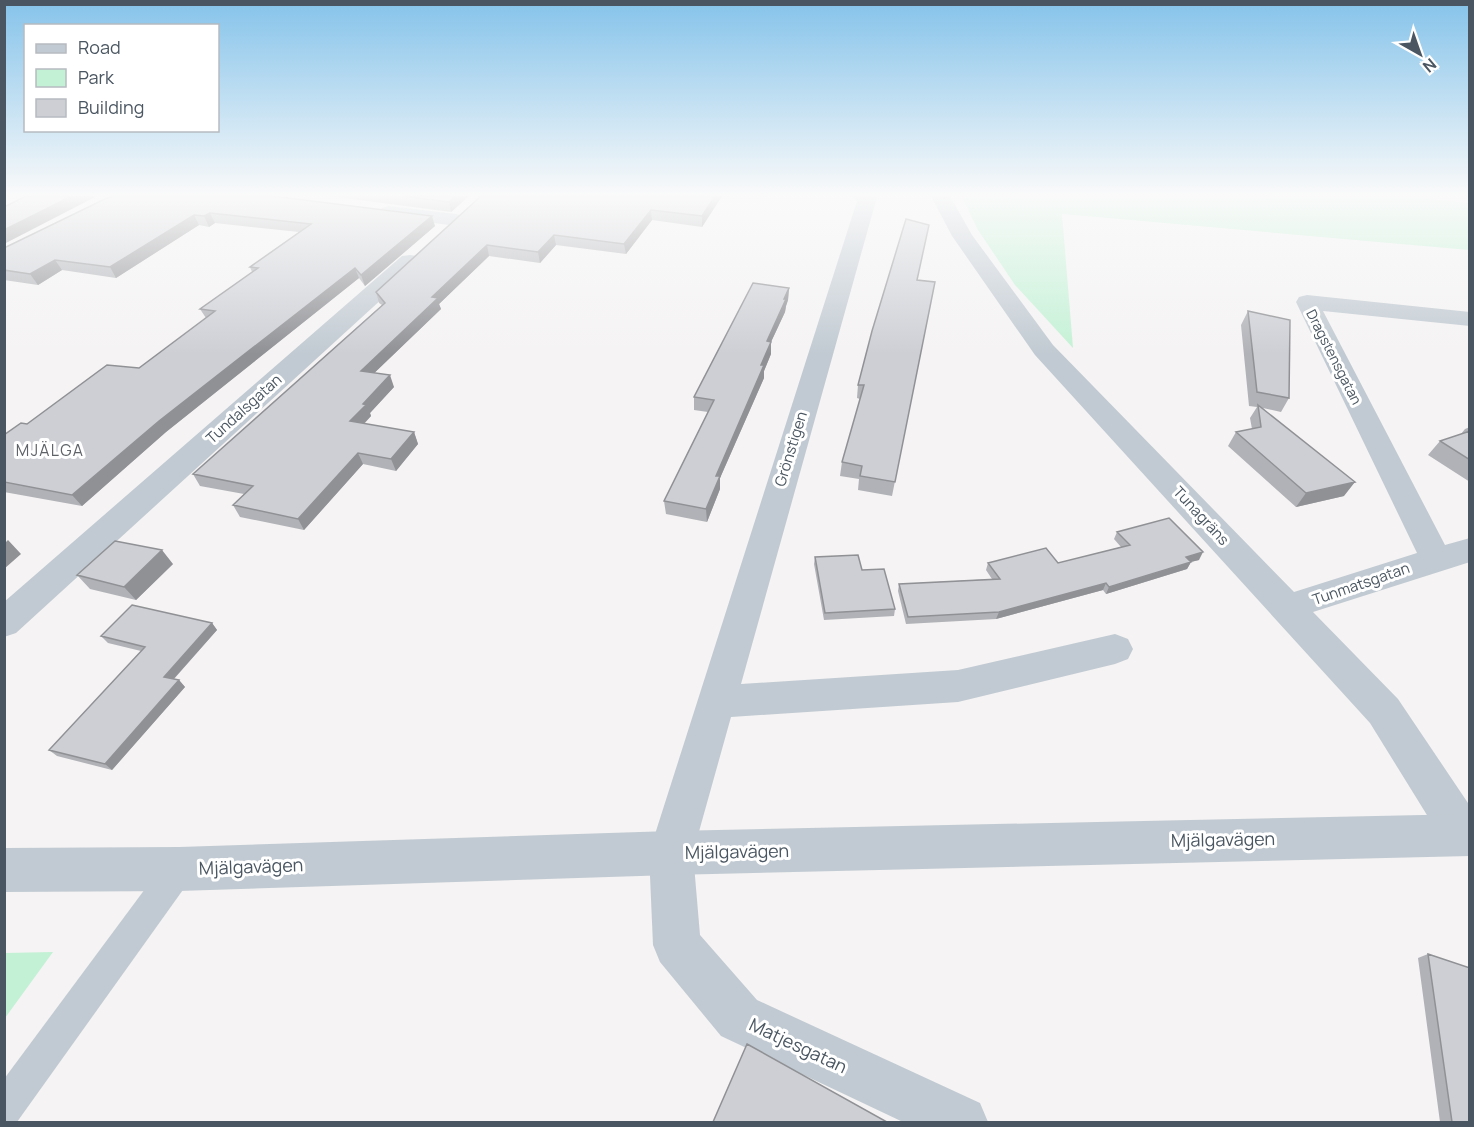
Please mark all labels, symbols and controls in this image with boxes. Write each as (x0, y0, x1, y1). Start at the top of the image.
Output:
legend (24, 24, 219, 132)
north arrow (1390, 24, 1450, 84)
text: Road (78, 35, 121, 59)
text: N (1418, 53, 1441, 78)
text: Park (78, 65, 115, 89)
text: Building (78, 95, 144, 119)
street label: Dragstensgatan (1302, 306, 1367, 408)
street label: Tundalsgatan (201, 369, 286, 448)
street label: Grönstigen (769, 409, 812, 489)
district label: MJÄLGA (16, 439, 84, 461)
street label: Tunagräns (1169, 482, 1234, 550)
street label: Tunmatsgatan (1309, 557, 1412, 610)
street label: Mjälgavägen (1171, 826, 1275, 852)
street label: Mjälgavägen (685, 838, 789, 864)
street label: Mjälgavägen (198, 852, 304, 880)
street label: Matjesgatan (746, 1012, 851, 1078)

